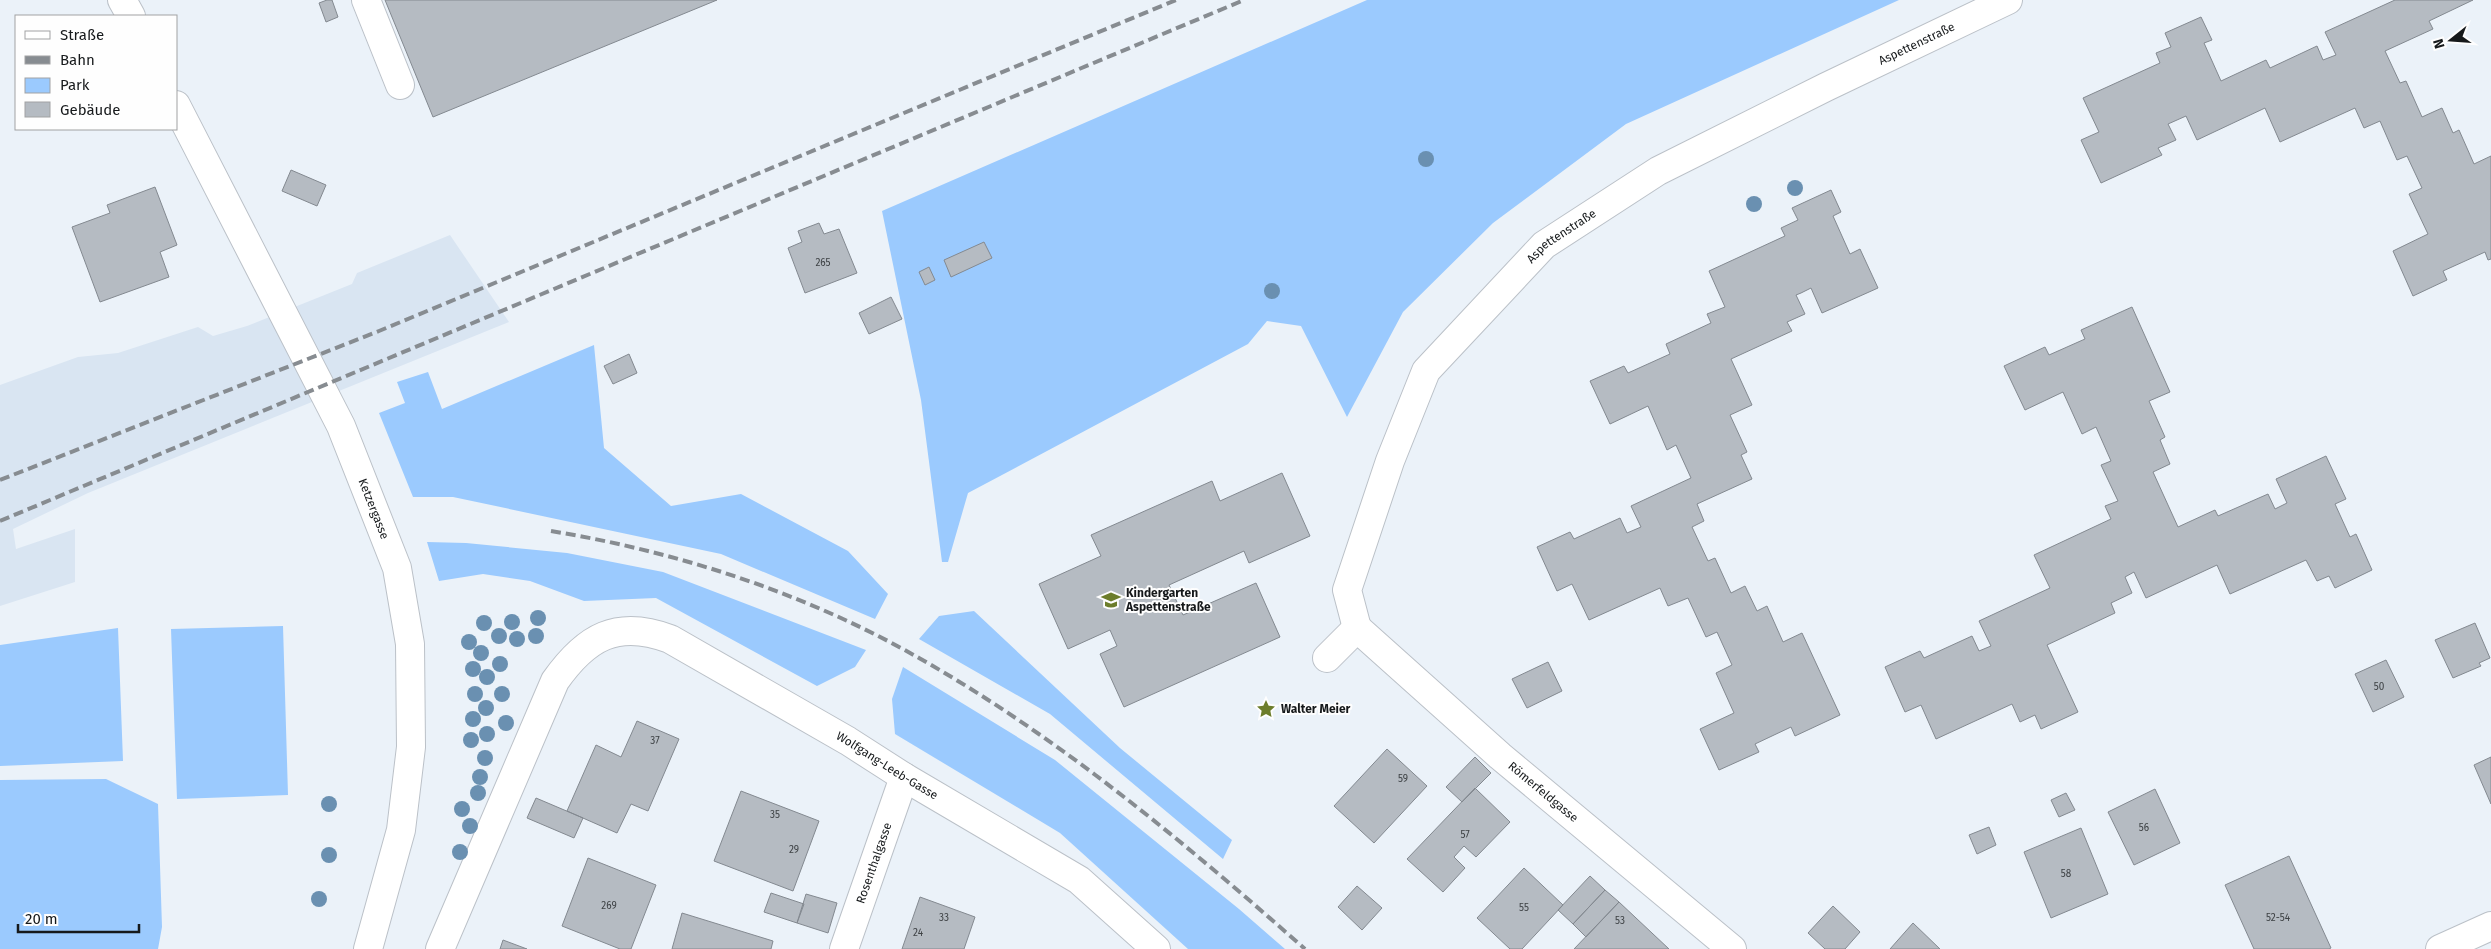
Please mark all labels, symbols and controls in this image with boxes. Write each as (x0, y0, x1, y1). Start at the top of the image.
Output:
legend (15, 15, 178, 130)
north arrow (2426, 15, 2476, 65)
street label: Aspettenstraße (1876, 20, 1957, 68)
text: Straße (60, 26, 104, 44)
text: N (2430, 37, 2449, 51)
text: Bahn (60, 51, 95, 69)
text: Park (60, 76, 90, 94)
text: Gebäude (60, 101, 120, 119)
street label: Aspettenstraße (1524, 206, 1599, 266)
house number: 265 (815, 257, 831, 269)
street label: Ketzergasse (355, 477, 392, 541)
place label: Kindergarten Aspettenstraße (1125, 586, 1211, 614)
school or university icon: Kindergarten Aspettenstraße (1100, 589, 1122, 611)
house number: 50 (2374, 681, 2385, 693)
place icon: Walter Meier (1255, 698, 1277, 720)
place label: Walter Meier (1281, 702, 1351, 716)
street label: Wolfgang-Leeb-Gasse (834, 729, 941, 802)
house number: 37 (650, 735, 660, 747)
street label: Römerfeldgasse (1505, 759, 1581, 825)
house number: 59 (1398, 773, 1408, 785)
house number: 35 (770, 809, 780, 821)
street label: Rosenthalgasse (853, 821, 895, 905)
house number: 56 (2139, 822, 2149, 834)
house number: 57 (1460, 829, 1470, 841)
house number: 29 (789, 844, 799, 856)
house number: 58 (2061, 868, 2072, 880)
house number: 269 (601, 900, 617, 912)
scale bar (18, 902, 139, 934)
house number: 55 (1519, 902, 1529, 914)
text: 20 m (25, 910, 58, 928)
house number: 33 (939, 912, 949, 924)
house number: 52-54 (2266, 912, 2291, 924)
house number: 53 (1615, 915, 1625, 927)
house number: 24 (913, 927, 924, 939)

